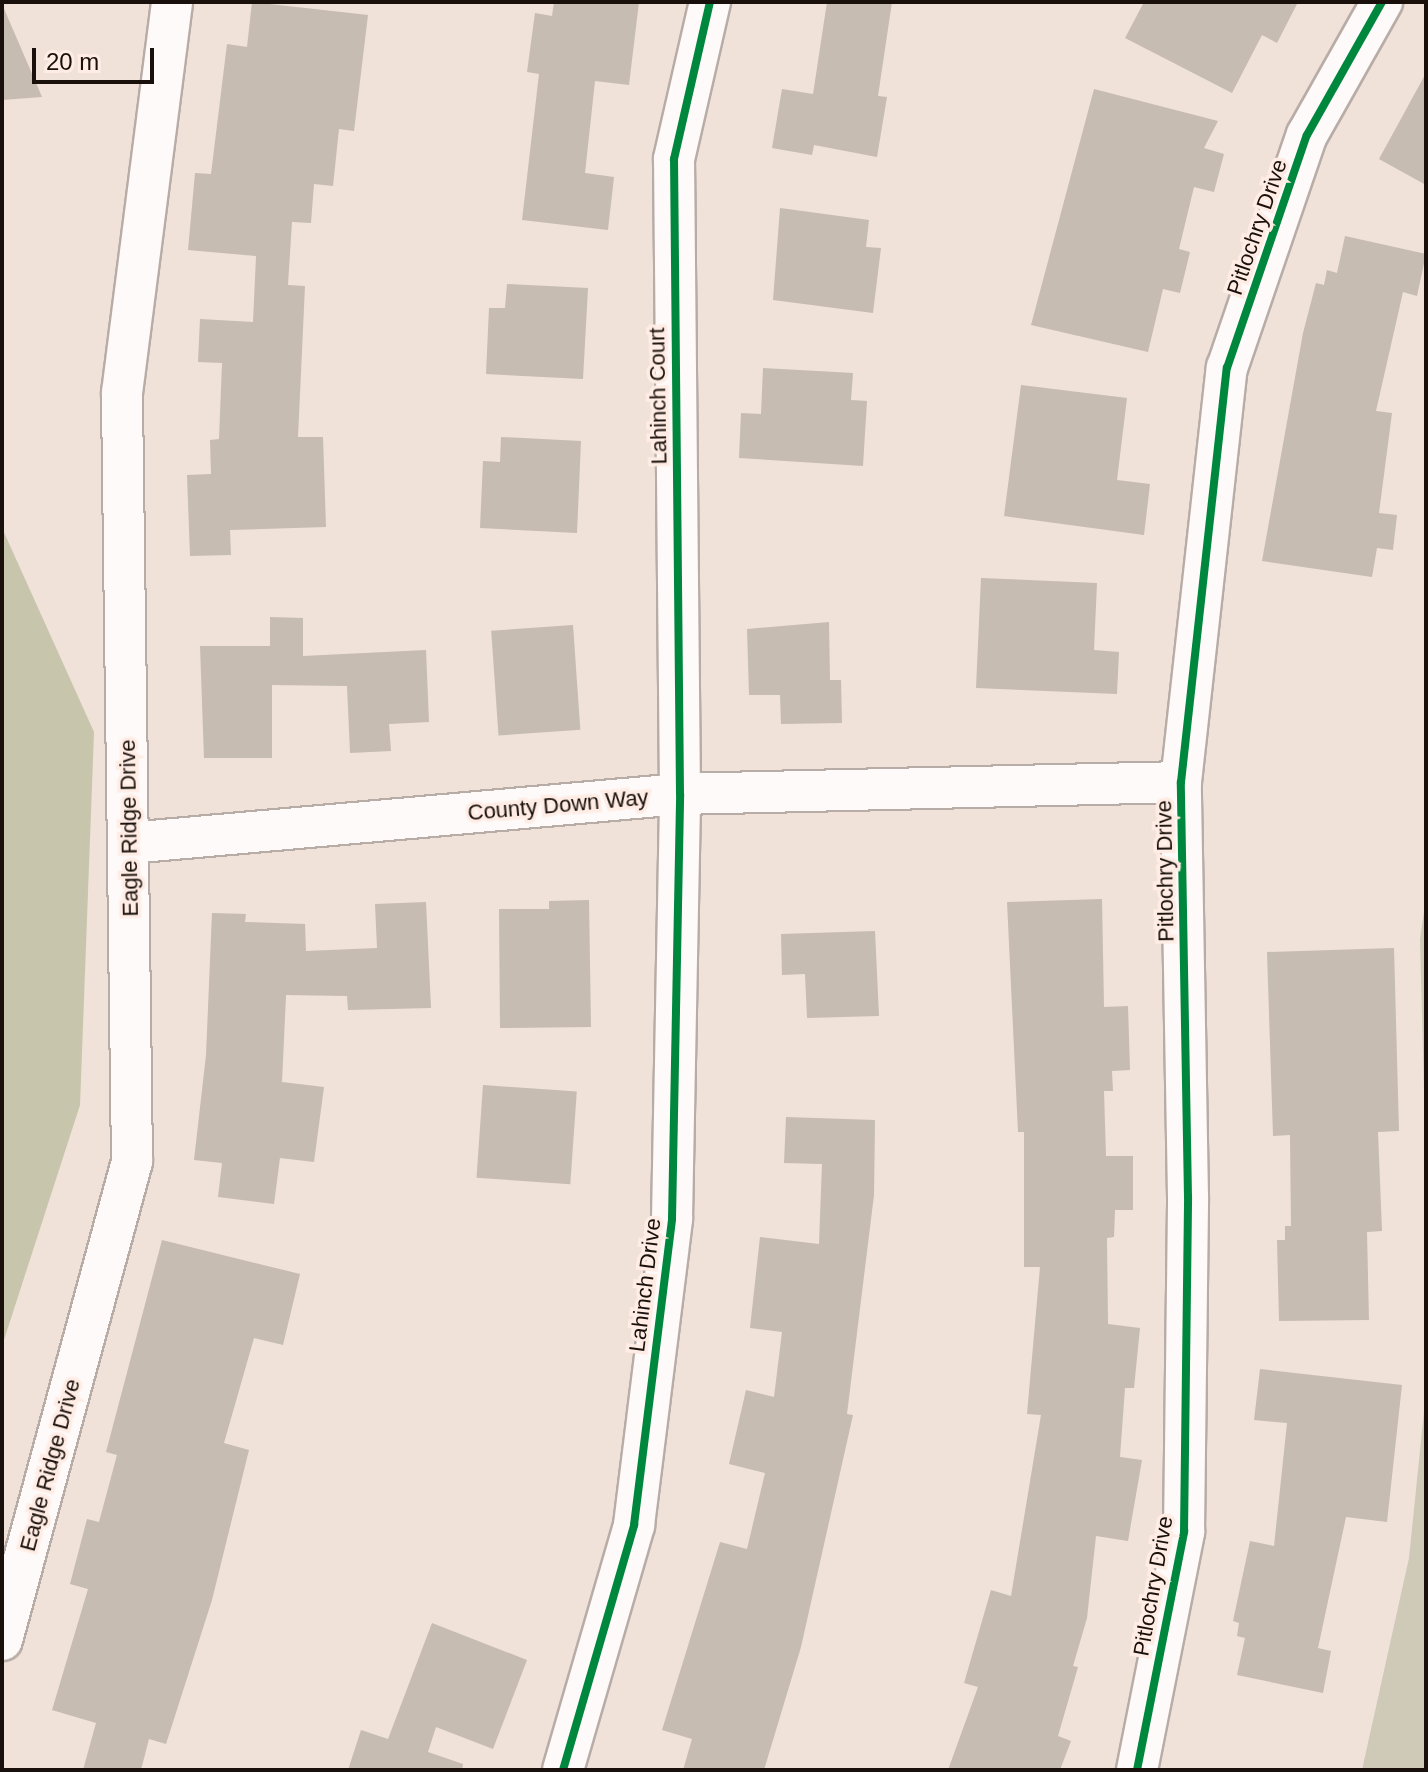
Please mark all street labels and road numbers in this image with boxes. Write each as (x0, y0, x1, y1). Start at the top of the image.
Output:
street label: Pitlochry Drive (1221, 156, 1293, 298)
street label: Lahinch Court (644, 327, 672, 465)
street label: Eagle Ridge Drive (114, 739, 144, 917)
street label: County Down Way (467, 784, 649, 826)
street label: Pitlochry Drive (1151, 800, 1179, 942)
street label: Lahinch Drive (624, 1217, 666, 1353)
street label: Eagle Ridge Drive (14, 1376, 86, 1554)
street label: Pitlochry Drive (1128, 1514, 1178, 1658)

